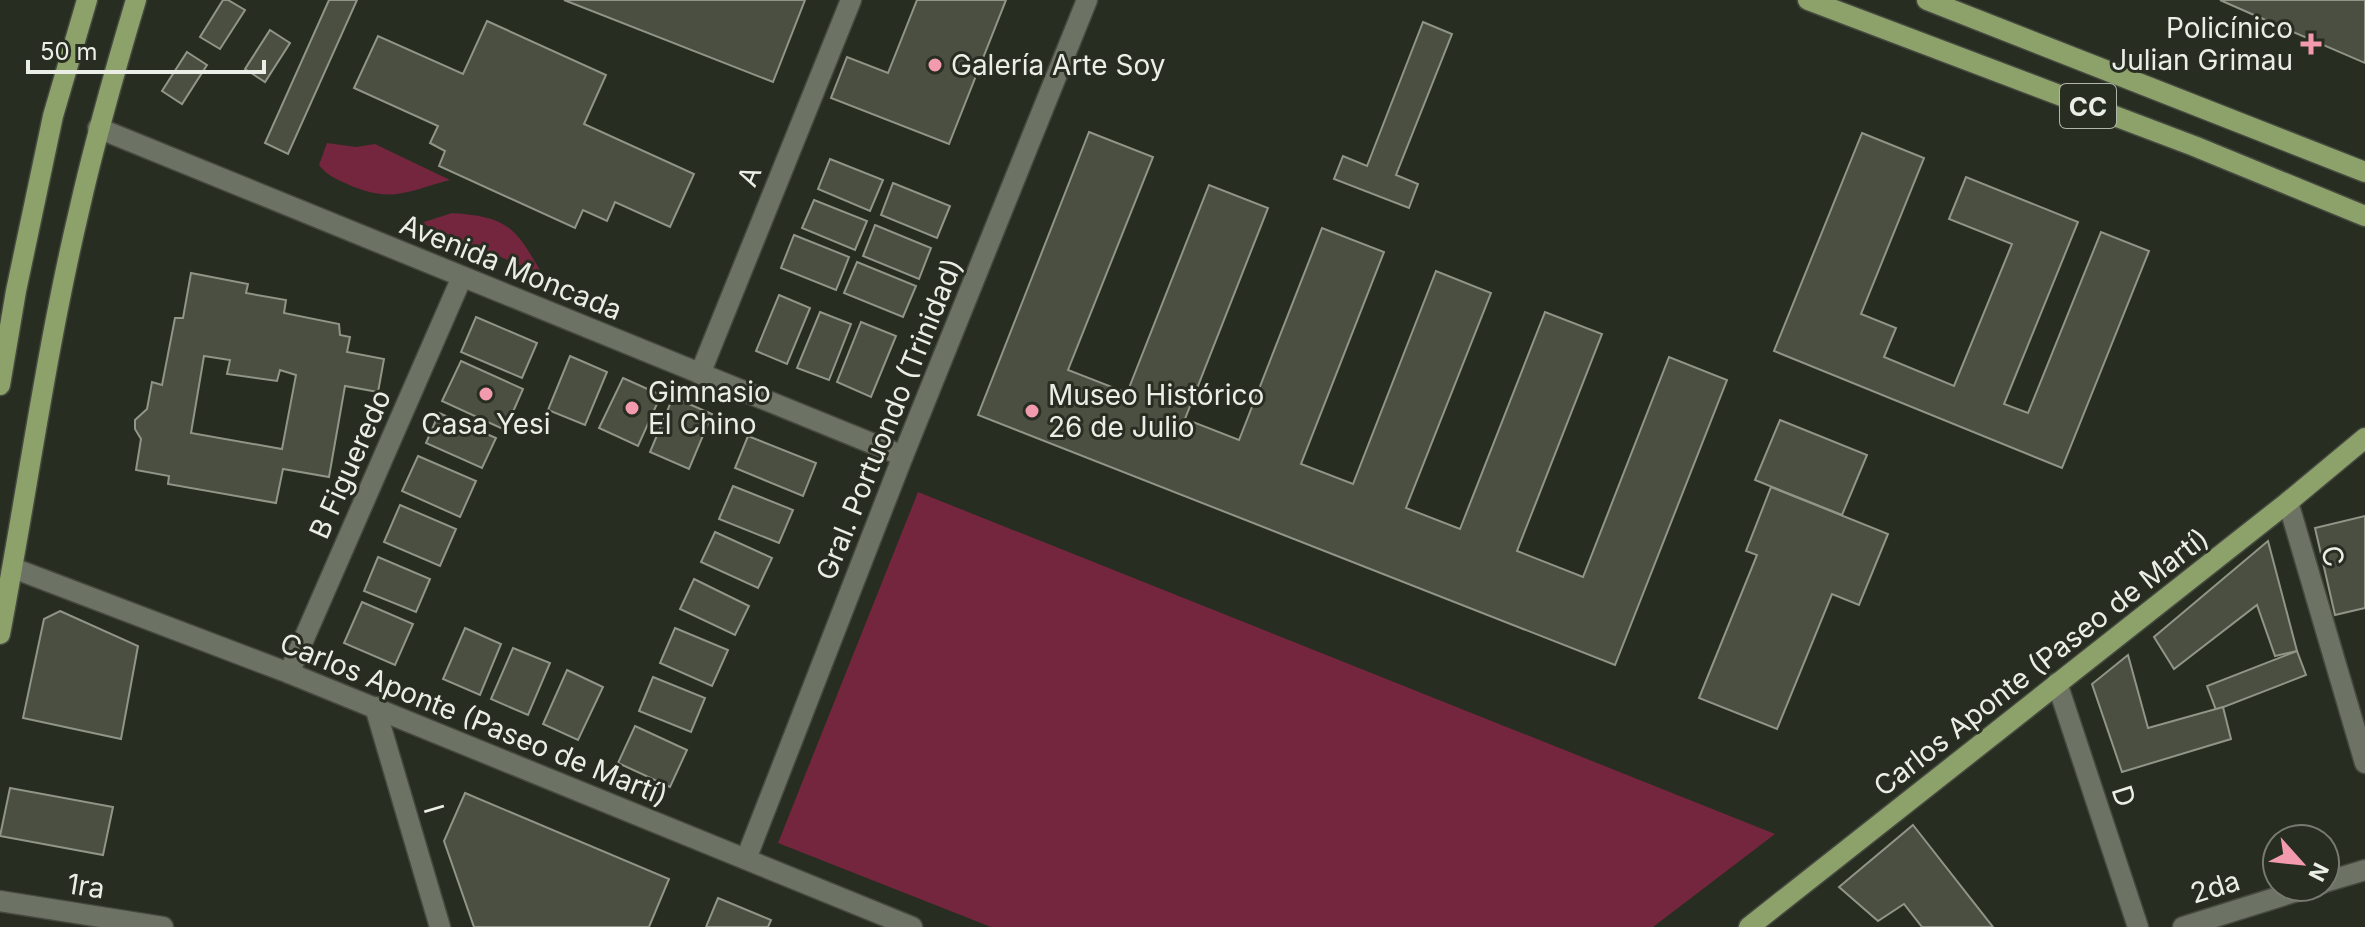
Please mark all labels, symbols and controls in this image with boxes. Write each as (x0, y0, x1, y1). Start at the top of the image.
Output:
place label: Policínico Julian Grimau (2111, 11, 2293, 77)
scale bar (28, 24, 264, 74)
marker: Policínico Julian Grimau (2300, 33, 2322, 55)
text: 50 m (40, 37, 98, 66)
place label: Galería Arte Soy (951, 48, 1165, 82)
marker: Galería Arte Soy (926, 56, 944, 74)
road number: CC (2060, 84, 2116, 128)
street label: A (730, 161, 768, 191)
street label: Avenida Moncada (395, 207, 627, 327)
street label: Gral. Portuondo (Trinidad) (809, 253, 969, 585)
place label: Gimnasio El Chino (648, 375, 771, 441)
place label: Museo Histórico 26 de Julio (1048, 378, 1264, 444)
street label: B Figueredo (302, 384, 398, 544)
marker: Casa Yesi (477, 385, 495, 403)
marker: Gimnasio El Chino (623, 399, 641, 417)
marker: Museo Histórico 26 de Julio (1023, 402, 1041, 420)
place label: Casa Yesi (421, 407, 551, 441)
street label: Carlos Aponte (Paseo de Martí) (1867, 521, 2215, 803)
street label: C (2314, 541, 2352, 571)
street label: Carlos Aponte (Paseo de Martí) (275, 625, 673, 813)
street label: D (2105, 781, 2143, 811)
street label: I (417, 800, 451, 818)
north arrow (2261, 823, 2341, 903)
text: N (2303, 859, 2334, 885)
street label: 2da (2186, 863, 2244, 911)
street label: 1ra (65, 866, 107, 906)

